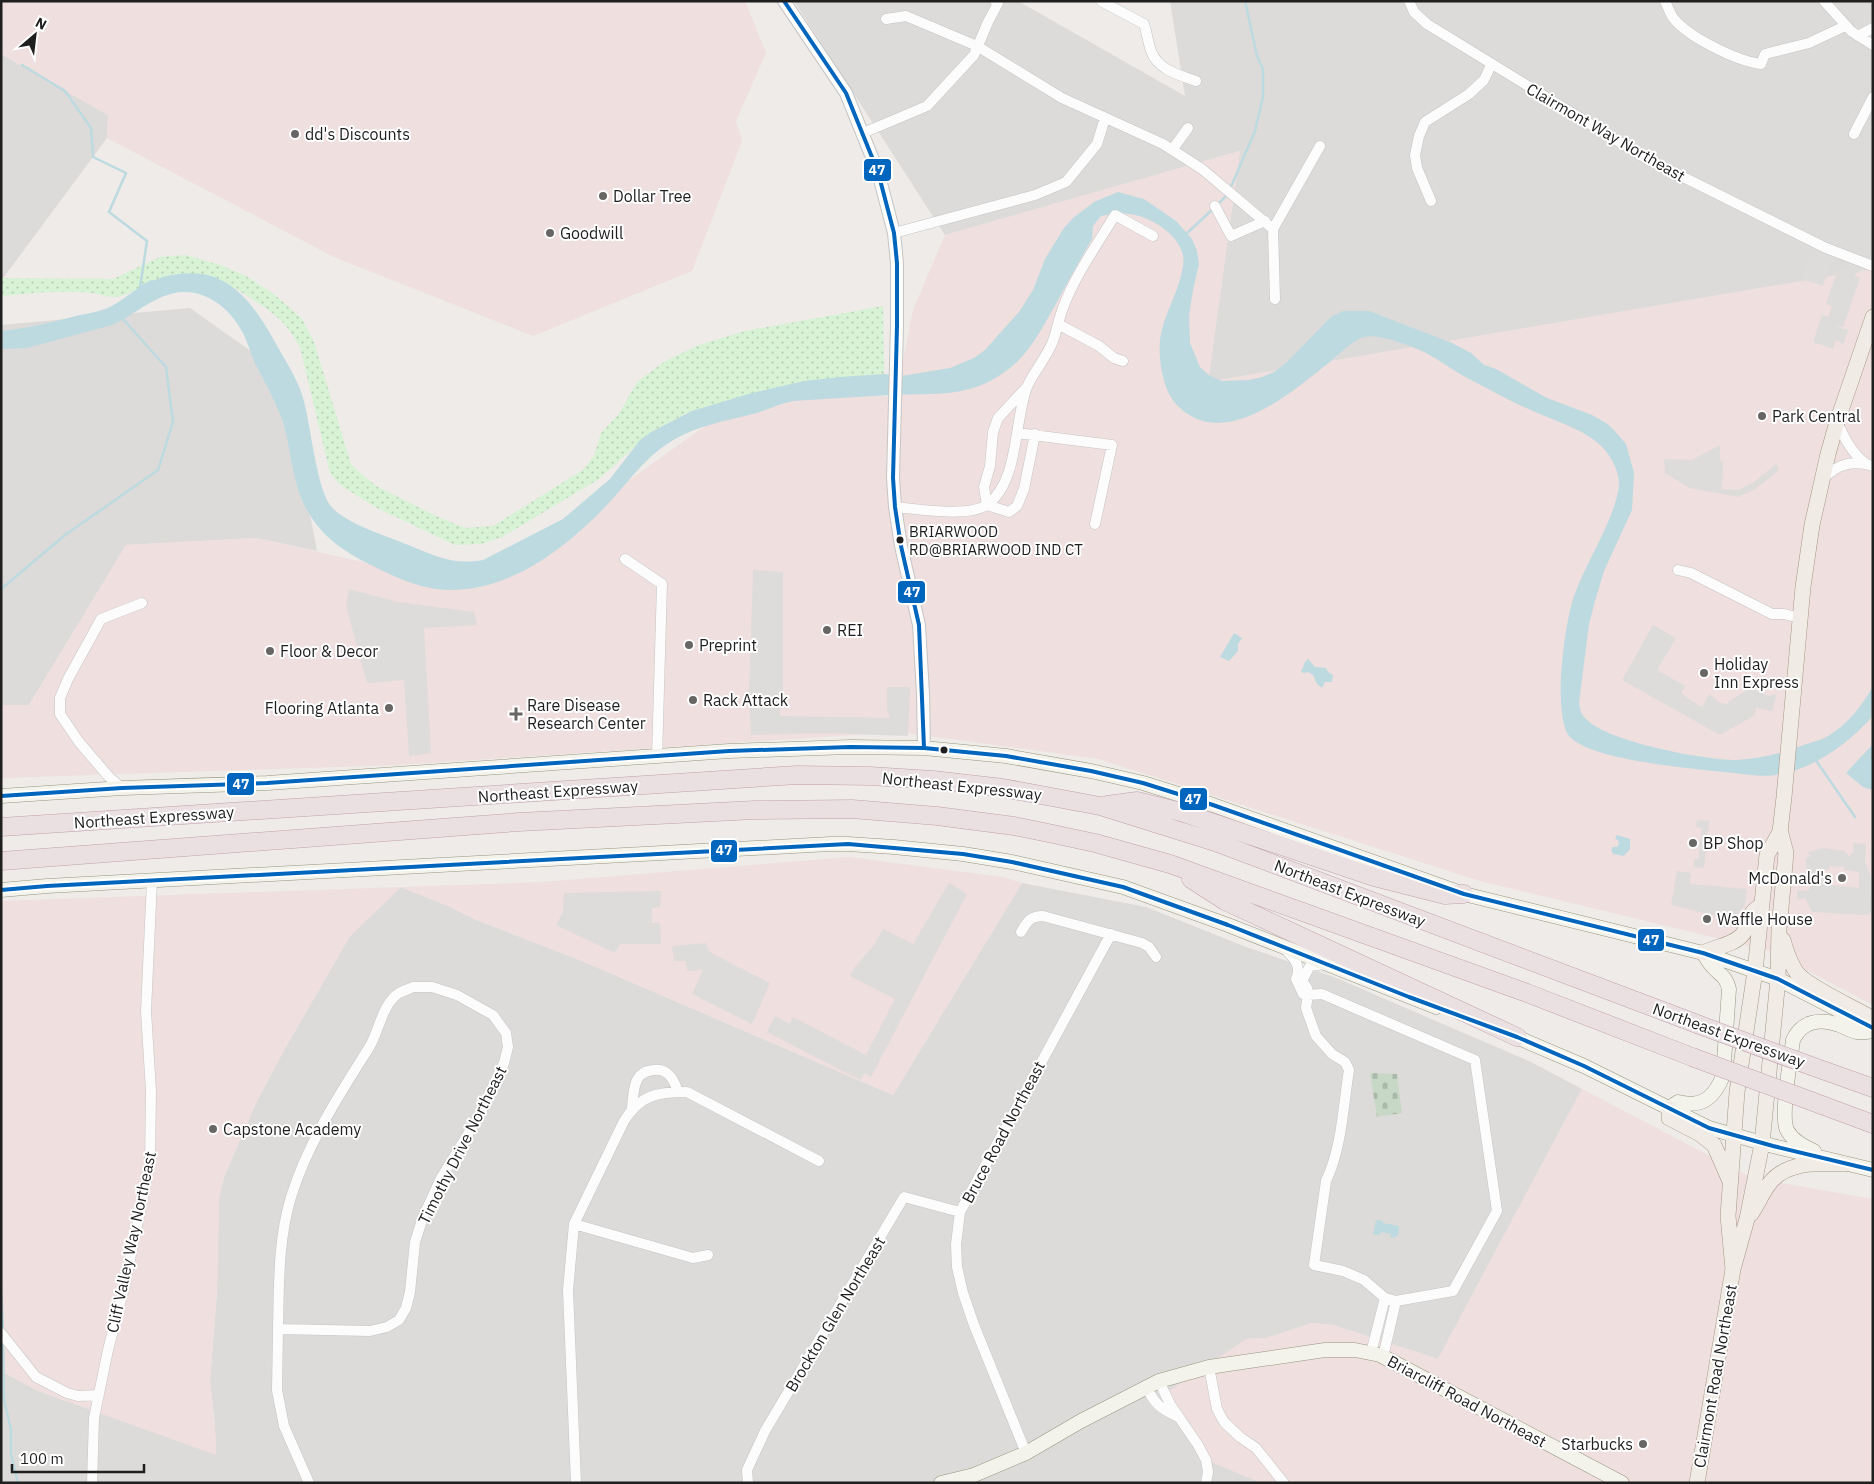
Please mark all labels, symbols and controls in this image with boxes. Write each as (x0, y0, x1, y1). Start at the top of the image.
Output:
north arrow (10, 10, 60, 60)
text: N (32, 13, 50, 34)
street label: Clairmont Way Northeast (1523, 78, 1689, 186)
place label: dd's Discounts (305, 124, 410, 144)
marker: dd's Discounts (289, 128, 301, 140)
line badge: 47 (863, 158, 892, 182)
text: 47 (869, 161, 885, 179)
place label: Dollar Tree (613, 186, 692, 206)
marker: Dollar Tree (597, 190, 609, 202)
place label: Goodwill (560, 223, 623, 243)
marker: Goodwill (544, 227, 556, 239)
place label: Park Central (1772, 406, 1860, 426)
marker: Park Central (1756, 410, 1768, 422)
place label: BRIARWOOD RD@BRIARWOOD IND CT (909, 522, 1083, 559)
marker: BRIARWOOD RD@BRIARWOOD IND CT (895, 535, 905, 545)
line badge: 47 (897, 580, 926, 604)
text: 47 (904, 583, 920, 601)
place label: REI (837, 620, 863, 640)
marker: REI (821, 624, 833, 636)
place label: Preprint (699, 635, 757, 655)
marker: Preprint (683, 639, 695, 651)
place label: Floor & Decor (280, 641, 378, 661)
marker: Floor & Decor (264, 645, 276, 657)
place label: Holiday Inn Express (1714, 654, 1799, 692)
marker: Holiday Inn Express (1698, 667, 1710, 679)
place label: Rack Attack (703, 690, 789, 710)
marker: Rack Attack (687, 694, 699, 706)
place label: Rare Disease Research Center (527, 695, 646, 733)
place label: Flooring Atlanta (265, 698, 379, 718)
marker: Flooring Atlanta (383, 702, 395, 714)
marker: Rare Disease Research Center (509, 707, 523, 721)
unlabelled marker (939, 745, 949, 755)
street label: Northeast Expressway (881, 768, 1043, 804)
line badge: 47 (226, 772, 255, 796)
text: 47 (233, 775, 249, 793)
street label: Northeast Expressway (477, 775, 639, 807)
line badge: 47 (1179, 787, 1208, 811)
text: 47 (1185, 790, 1201, 808)
street label: Northeast Expressway (73, 801, 235, 833)
place label: BP Shop (1703, 833, 1764, 853)
marker: BP Shop (1687, 837, 1699, 849)
line badge: 47 (710, 839, 738, 863)
text: 47 (716, 841, 732, 859)
street label: Northeast Expressway (1271, 855, 1429, 931)
place label: McDonald's (1748, 868, 1832, 888)
marker: McDonald's (1836, 872, 1848, 884)
place label: Waffle House (1717, 909, 1813, 929)
marker: Waffle House (1701, 913, 1713, 925)
line badge: 47 (1637, 928, 1665, 952)
text: 47 (1643, 931, 1659, 949)
street label: Northeast Expressway (1650, 998, 1808, 1072)
street label: Bruce Road Northeast (957, 1058, 1049, 1206)
street label: Timothy Drive Northeast (413, 1063, 511, 1227)
place label: Capstone Academy (223, 1119, 361, 1139)
marker: Capstone Academy (207, 1123, 219, 1135)
street label: Cliff Valley Way Northeast (102, 1149, 160, 1335)
street label: Brockton Glen Northeast (781, 1233, 889, 1395)
street label: Clairmont Road Northeast (1689, 1283, 1741, 1469)
street label: Briarcliff Road Northeast (1384, 1351, 1550, 1451)
place label: Starbucks (1561, 1434, 1633, 1454)
marker: Starbucks (1637, 1438, 1649, 1450)
scale bar (12, 1442, 145, 1474)
text: 100 m (20, 1449, 64, 1468)

